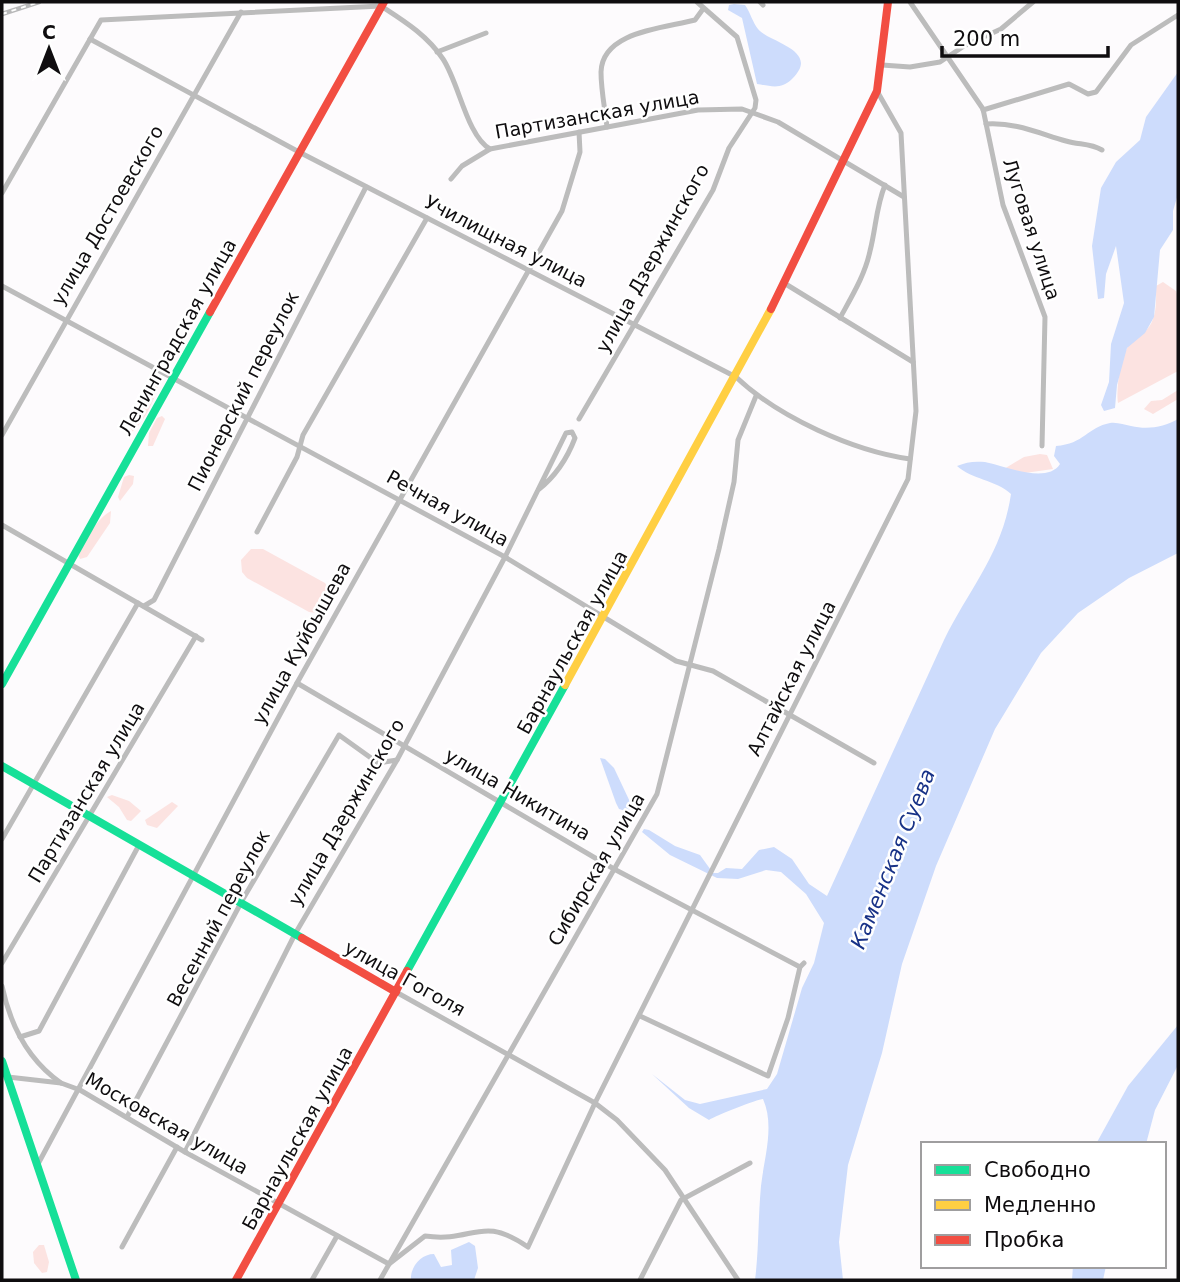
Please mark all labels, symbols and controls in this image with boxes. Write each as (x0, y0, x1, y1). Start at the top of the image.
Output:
north arrow (14, 14, 84, 84)
scale bar (942, 14, 1108, 58)
text: С (42, 21, 56, 43)
text: 200 m (953, 27, 1020, 51)
street label: Партизанская улица (493, 85, 701, 143)
street label: улица Достоевского (46, 121, 168, 309)
street label: Луговая улица (999, 155, 1065, 303)
street label: улица Дзержинского (591, 160, 713, 356)
street label: Училищная улица (421, 190, 591, 292)
street label: Ленинградская улица (114, 235, 240, 439)
street label: Пионерский переулок (183, 287, 303, 495)
street label: Речная улица (383, 465, 513, 551)
street label: Барнаульская улица (512, 546, 632, 738)
street label: улица Куйбышева (247, 558, 355, 728)
street label: Алтайская улица (742, 597, 840, 759)
street label: Партизанская улица (23, 698, 149, 886)
street label: улица Дзержинского (283, 715, 409, 909)
street label: улица Никитина (441, 743, 595, 845)
water label: Каменская Суева (846, 766, 940, 952)
street label: Сибирская улица (543, 789, 649, 949)
street label: Весенний переулок (162, 826, 274, 1010)
street label: улица Гоголя (341, 936, 469, 1020)
street label: Барнаульская улица (237, 1042, 357, 1234)
street label: Московская улица (82, 1067, 252, 1179)
legend (921, 1142, 1166, 1268)
text: Свободно (984, 1158, 1091, 1182)
text: Медленно (984, 1193, 1096, 1217)
text: Пробка (984, 1228, 1064, 1252)

